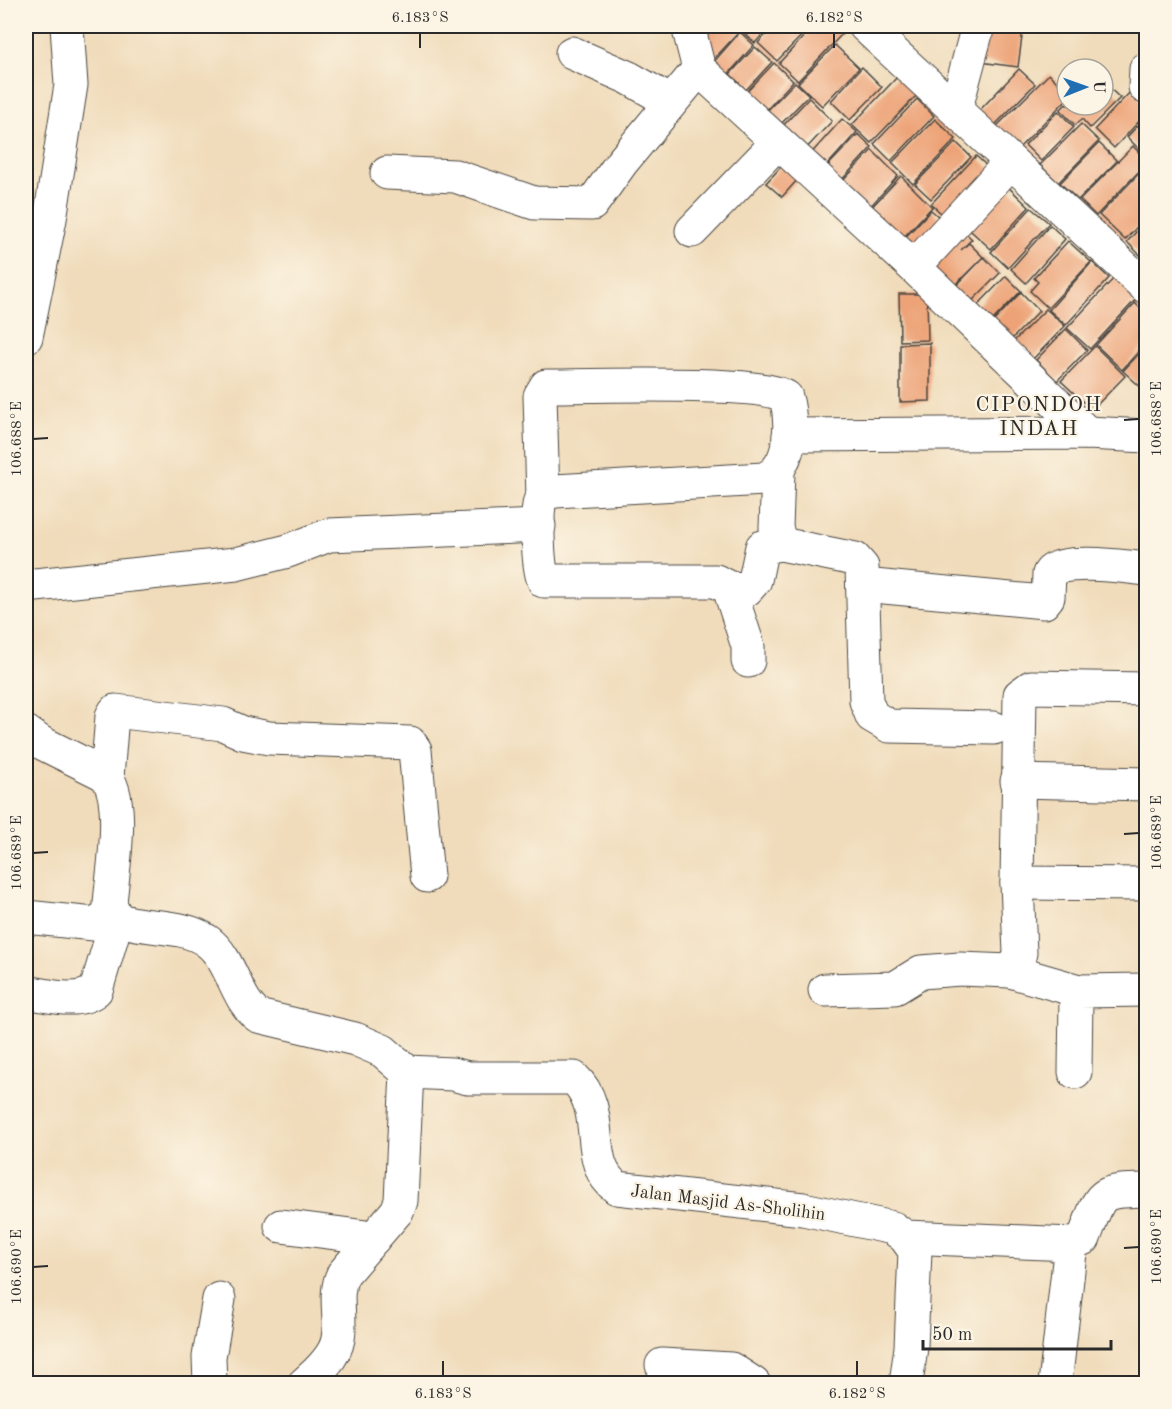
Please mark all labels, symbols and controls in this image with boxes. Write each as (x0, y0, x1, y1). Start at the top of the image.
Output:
text: 6.183°S (391, 11, 449, 26)
text: 6.182°S (805, 11, 863, 26)
north arrow (1055, 57, 1115, 117)
text: U (1090, 80, 1106, 94)
text: 106.688°E (1150, 381, 1165, 457)
district label: CIPONDOH INDAH (975, 395, 1103, 440)
text: 106.688°E (10, 401, 25, 477)
text: 106.689°E (1150, 795, 1165, 871)
text: 106.689°E (10, 815, 25, 891)
street label: Jalan Masjid As-Sholihin (629, 1182, 827, 1224)
text: 106.690°E (1150, 1209, 1165, 1285)
text: 106.690°E (10, 1229, 25, 1305)
scale bar (923, 1313, 1110, 1351)
text: 50 m (932, 1326, 972, 1344)
text: 6.183°S (414, 1387, 472, 1402)
text: 6.182°S (828, 1387, 886, 1402)

